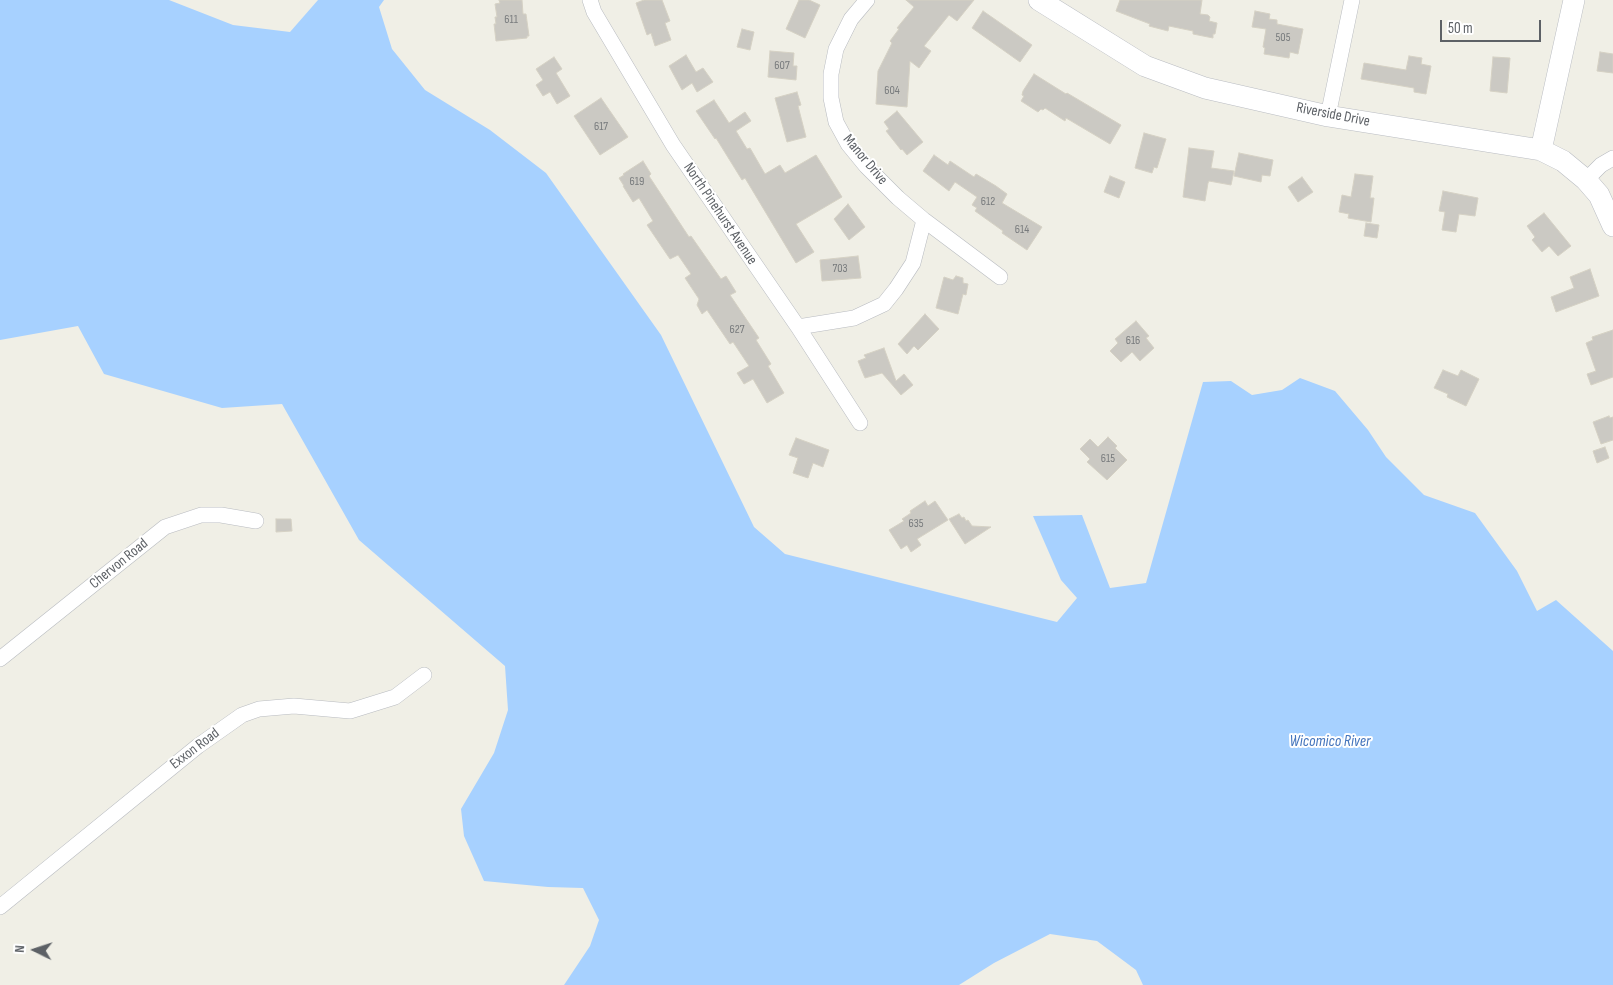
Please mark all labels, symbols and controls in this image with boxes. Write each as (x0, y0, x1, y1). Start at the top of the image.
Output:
scale bar (1443, 10, 1544, 42)
house number: 611 (504, 13, 518, 27)
text: 50 m (1448, 19, 1473, 38)
house number: 505 (1276, 31, 1290, 45)
house number: 607 (774, 59, 790, 73)
house number: 604 (884, 84, 900, 98)
street label: Riverside Drive (1295, 99, 1371, 131)
house number: 617 (594, 120, 608, 134)
street label: Manor Drive (839, 131, 891, 189)
street label: North Pinehurst Avenue (679, 160, 761, 268)
house number: 619 (630, 175, 644, 189)
house number: 612 (981, 195, 995, 209)
house number: 614 (1015, 223, 1029, 237)
house number: 703 (832, 262, 848, 276)
house number: 627 (729, 323, 745, 337)
house number: 616 (1126, 334, 1140, 348)
house number: 615 (1101, 452, 1115, 466)
house number: 635 (908, 517, 924, 531)
street label: Chervon Road (86, 535, 152, 593)
street label: Exxon Road (167, 725, 223, 773)
water label: Wicomico River (1290, 732, 1370, 752)
north arrow (10, 925, 60, 975)
text: N (11, 945, 28, 953)

